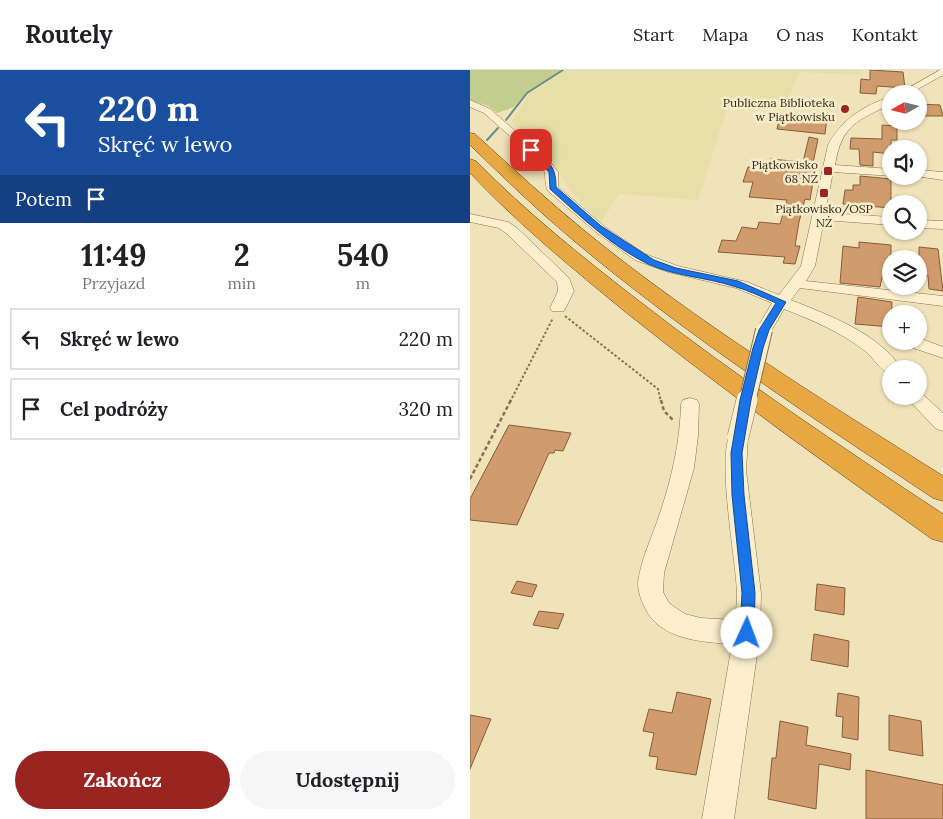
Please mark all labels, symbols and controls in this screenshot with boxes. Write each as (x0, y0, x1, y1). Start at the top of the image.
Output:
text: Routely (25, 19, 113, 50)
text: Start (633, 23, 674, 46)
text: Mapa (702, 23, 748, 46)
text: O nas (776, 23, 824, 46)
text: Kontakt (852, 23, 918, 46)
north arrow (882, 85, 928, 130)
map controls (882, 85, 927, 405)
text: 220 m (98, 86, 199, 131)
icon: left (15, 90, 80, 155)
place label: Publiczna Biblioteka w Piątkowisku (723, 95, 835, 124)
marker: Publiczna Biblioteka w Piątkowisku (839, 103, 851, 115)
pin (510, 129, 552, 171)
text: Skręć w lewo (98, 130, 232, 158)
icon: arrive (517, 136, 545, 164)
button: sound (882, 140, 927, 185)
place label: Piątkowisko 68 NŻ (751, 157, 818, 186)
marker: Piątkowisko 68 NŻ (822, 165, 834, 177)
icon: arrive (82, 185, 110, 213)
text: Potem (15, 187, 72, 211)
marker: Piątkowisko/OSP NŻ (818, 187, 830, 199)
button: search (882, 195, 927, 240)
place label: Piątkowisko/OSP NŻ (775, 201, 873, 230)
text: 11:49 (81, 236, 147, 274)
text: 2 (234, 236, 250, 274)
text: 540 (337, 236, 389, 274)
button: layers (882, 250, 927, 295)
text: Przyjazd (82, 273, 145, 293)
text: min (228, 273, 256, 293)
text: m (356, 273, 370, 293)
button: + (882, 305, 927, 350)
icon: left (17, 325, 45, 353)
text: Skręć w lewo (60, 327, 179, 351)
text: 220 m (399, 327, 453, 351)
button: − (882, 360, 927, 405)
icon: arrive (17, 395, 45, 423)
text: Cel podróży (60, 397, 168, 421)
text: 320 m (398, 397, 453, 421)
position arrow (720, 606, 772, 658)
button: Zakończ (15, 751, 230, 809)
button: Udostępnij (240, 751, 455, 809)

